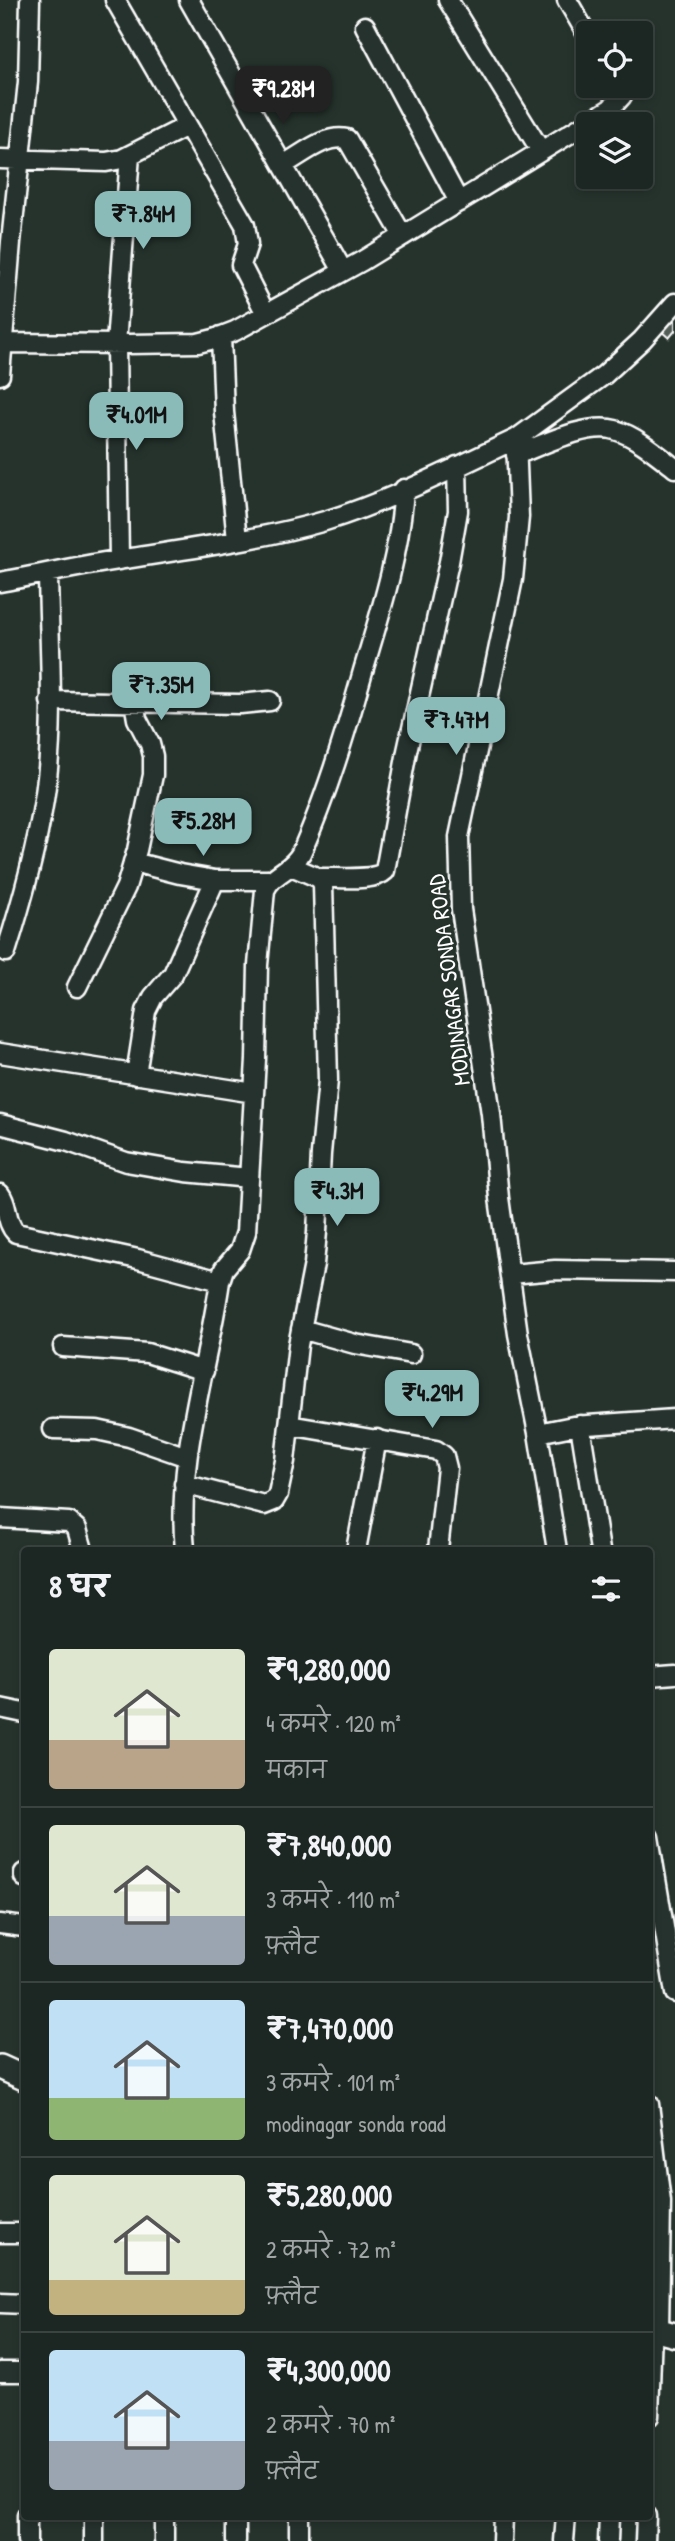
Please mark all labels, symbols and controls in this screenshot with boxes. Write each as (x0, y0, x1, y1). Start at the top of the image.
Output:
map controls (576, 21, 653, 189)
button: locate (576, 21, 653, 98)
pin: ₹9.28M (226, 66, 340, 126)
text: ₹9.28M (251, 73, 315, 104)
button: layers (576, 112, 653, 189)
pin: ₹7.84M (86, 191, 200, 251)
text: ₹7.84M (111, 198, 175, 229)
pin: ₹4.01M (79, 392, 193, 452)
text: ₹4.01M (105, 399, 167, 430)
pin: ₹7.35M (104, 662, 218, 722)
text: ₹7.35M (128, 669, 194, 700)
pin: ₹7.47M (399, 698, 513, 757)
text: ₹7.47M (423, 704, 489, 735)
pin: ₹5.28M (146, 798, 260, 858)
text: ₹5.28M (171, 805, 235, 836)
street label: MODINAGAR SONDA ROAD (420, 873, 477, 1087)
pin: ₹4.3M (288, 1168, 386, 1228)
text: ₹4.3M (310, 1175, 364, 1206)
pin: ₹4.29M (375, 1370, 489, 1430)
text: ₹4.29M (401, 1377, 463, 1408)
text: 8 घर (49, 1566, 109, 1606)
icon: filters (587, 1570, 625, 1608)
text: ₹9,280,000 (266, 1649, 391, 1689)
icon: home (105, 1677, 189, 1761)
text: 4 कमरे · 120 m² (266, 1708, 401, 1739)
text: मकान (266, 1754, 327, 1785)
text: ₹7,840,000 (266, 1825, 392, 1865)
icon: home (105, 1853, 189, 1937)
text: 3 कमरे · 110 m² (266, 1884, 400, 1915)
text: फ़्लैट (266, 1930, 318, 1961)
text: ₹7,470,000 (266, 2008, 393, 2048)
icon: home (105, 2028, 189, 2112)
text: 3 कमरे · 101 m² (266, 2067, 400, 2098)
text: modinagar sonda road (266, 2108, 446, 2139)
text: ₹5,280,000 (266, 2175, 392, 2215)
icon: home (105, 2203, 189, 2287)
text: 2 कमरे · 72 m² (266, 2234, 396, 2265)
text: फ़्लैट (266, 2280, 318, 2311)
text: ₹4,300,000 (266, 2350, 391, 2390)
icon: home (105, 2378, 189, 2462)
text: 2 कमरे · 70 m² (266, 2409, 395, 2440)
text: फ़्लैट (266, 2455, 318, 2486)

